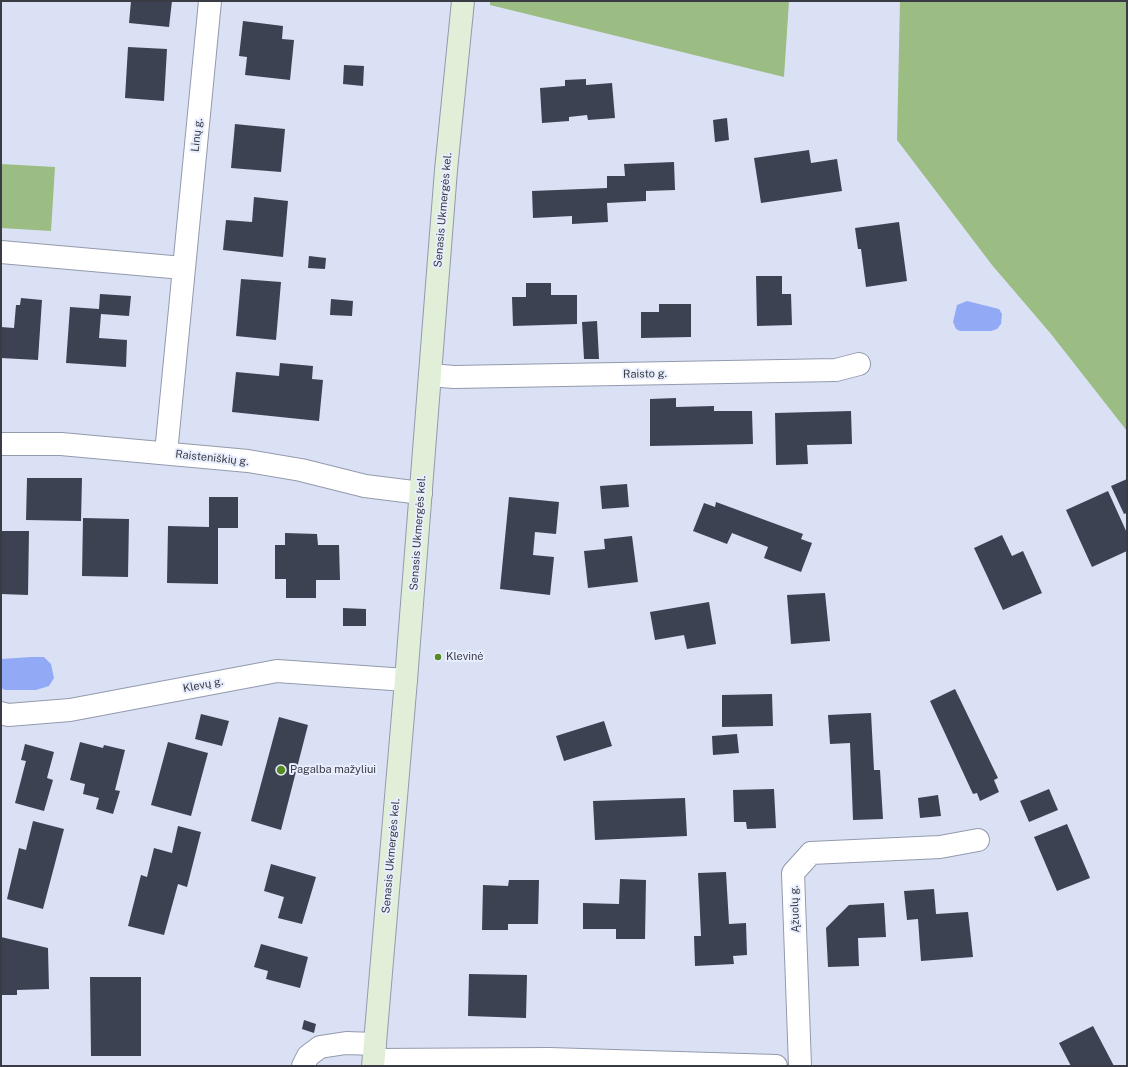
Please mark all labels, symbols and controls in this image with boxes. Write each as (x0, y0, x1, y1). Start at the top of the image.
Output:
street label: Linų g. (189, 117, 205, 153)
street label: Senasis Ukmergės kel. (431, 152, 455, 268)
street label: Raisto g. (623, 367, 667, 381)
street label: Raisteniškių g. (175, 448, 249, 468)
street label: Senasis Ukmergės kel. (407, 475, 429, 591)
place label: Klevinė (446, 650, 484, 664)
marker: Klevinė (433, 652, 443, 662)
street label: Klevų g. (182, 675, 224, 695)
place label: Pagalba mažyliui (290, 763, 376, 777)
marker: Pagalba mažyliui (275, 764, 287, 776)
street label: Senasis Ukmergės kel. (379, 798, 403, 914)
street label: Ąžuolų g. (788, 885, 802, 933)

